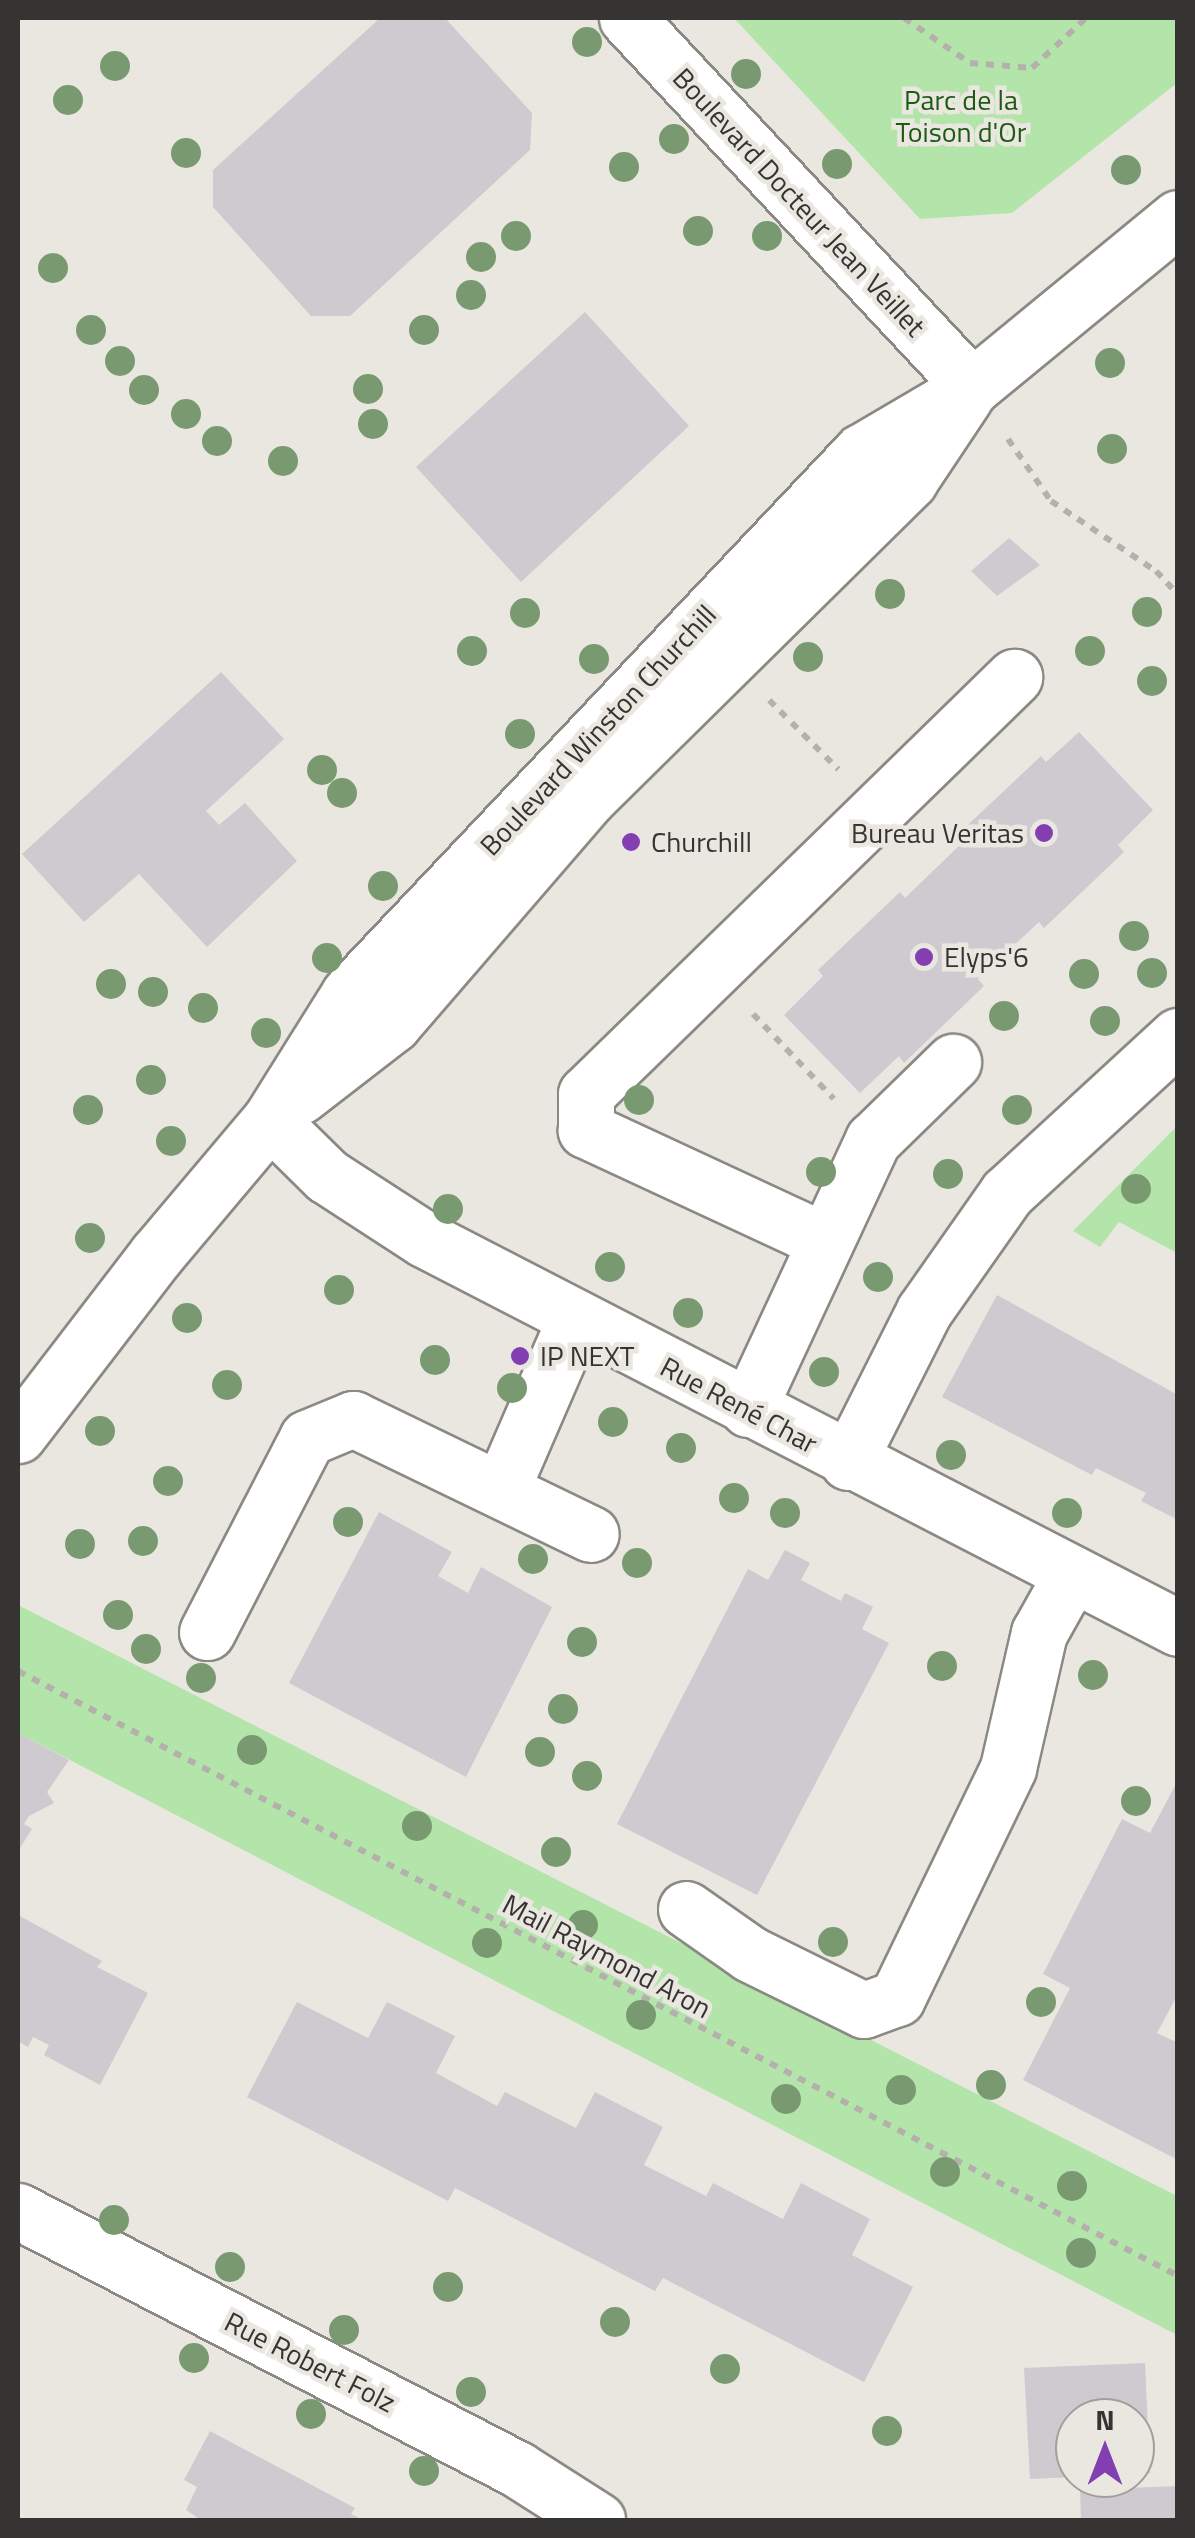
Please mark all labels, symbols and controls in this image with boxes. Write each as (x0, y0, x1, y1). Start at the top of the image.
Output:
street label: Boulevard Docteur Jean Veillet (666, 61, 932, 343)
park label: Parc de la Toison d'Or (896, 83, 1026, 149)
street label: Boulevard Winston Churchill (473, 598, 723, 862)
place label: Bureau Veritas (851, 816, 1024, 850)
marker: Bureau Veritas (1033, 822, 1055, 844)
place label: Churchill (651, 825, 752, 859)
marker: Churchill (620, 831, 642, 853)
place label: Elyps'6 (944, 940, 1029, 974)
marker: Elyps'6 (913, 946, 935, 968)
place label: IP NEXT (540, 1339, 634, 1373)
marker: IP NEXT (509, 1345, 531, 1367)
street label: Rue René Char (655, 1350, 823, 1460)
street label: Mail Raymond Aron (497, 1887, 717, 2025)
street label: Rue Robert Folz (219, 2305, 401, 2419)
north arrow (1055, 2398, 1155, 2498)
text: N (1095, 2398, 1115, 2441)

